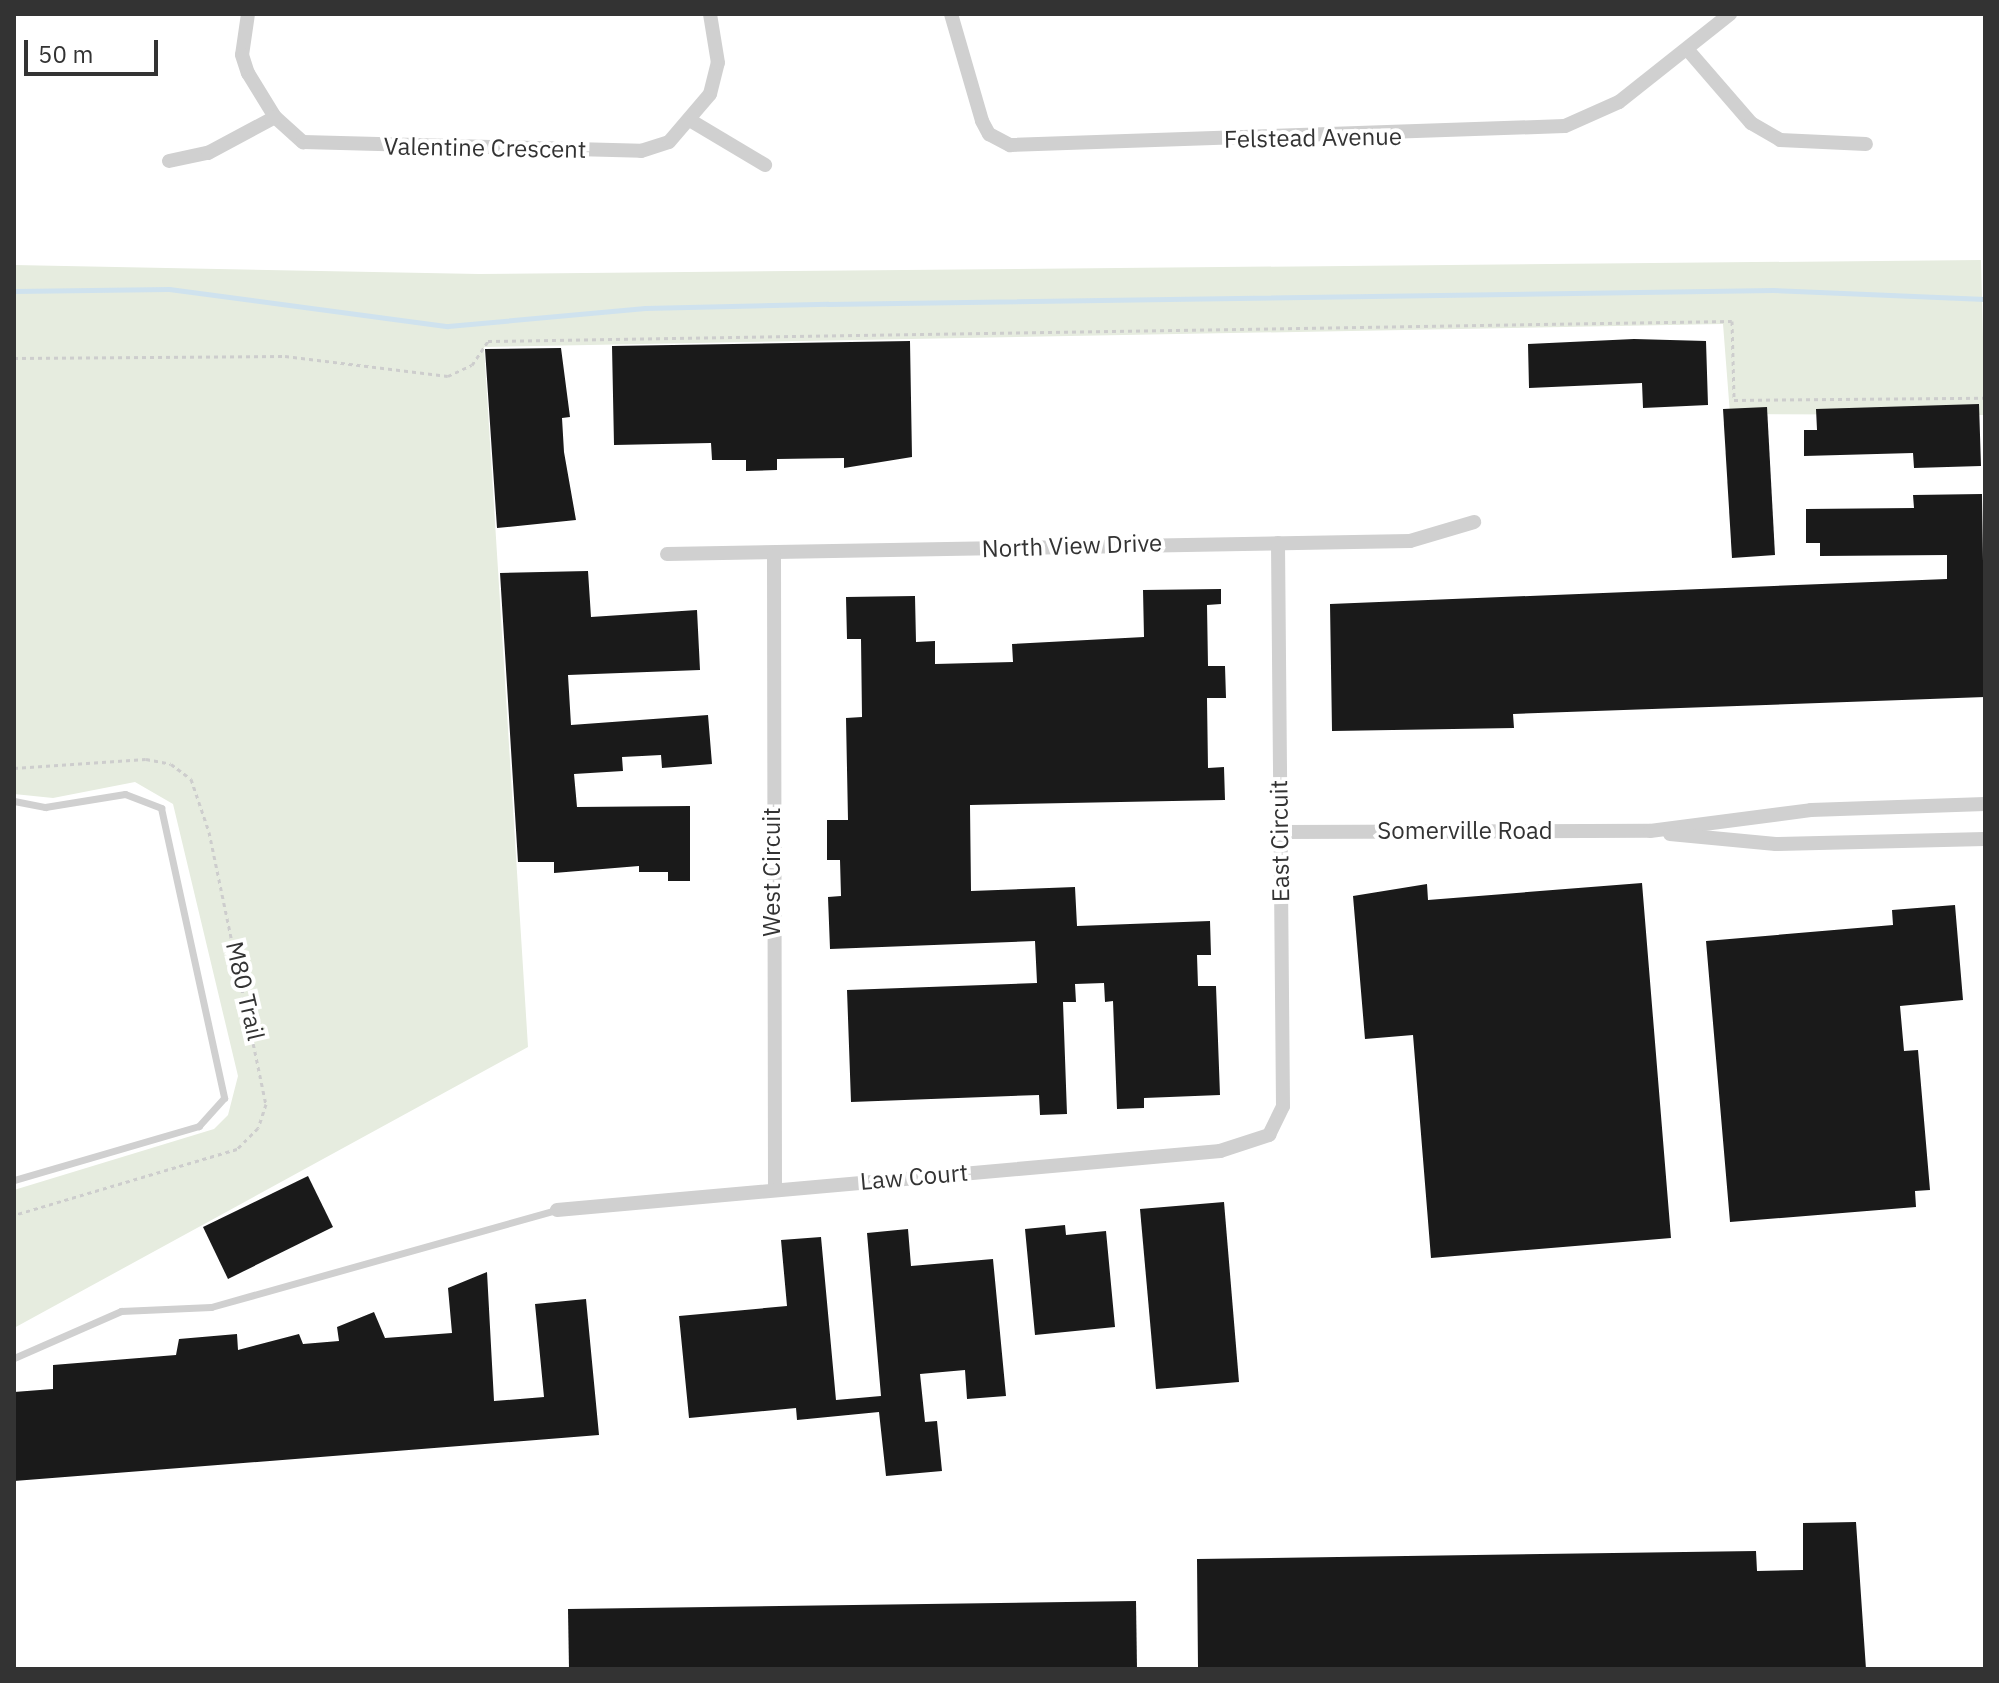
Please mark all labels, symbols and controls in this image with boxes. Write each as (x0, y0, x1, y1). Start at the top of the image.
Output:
scale bar (28, 24, 162, 74)
text: 50 m (38, 38, 93, 70)
street label: Felstead Avenue (1224, 122, 1402, 154)
street label: Valentine Crescent (383, 132, 587, 164)
street label: North View Drive (981, 528, 1163, 564)
street label: East Circuit (1265, 780, 1295, 902)
street label: West Circuit (758, 807, 786, 937)
street label: Somerville Road (1377, 817, 1553, 845)
street label: M80 Trail (220, 939, 270, 1043)
street label: Law Court (859, 1158, 969, 1196)

